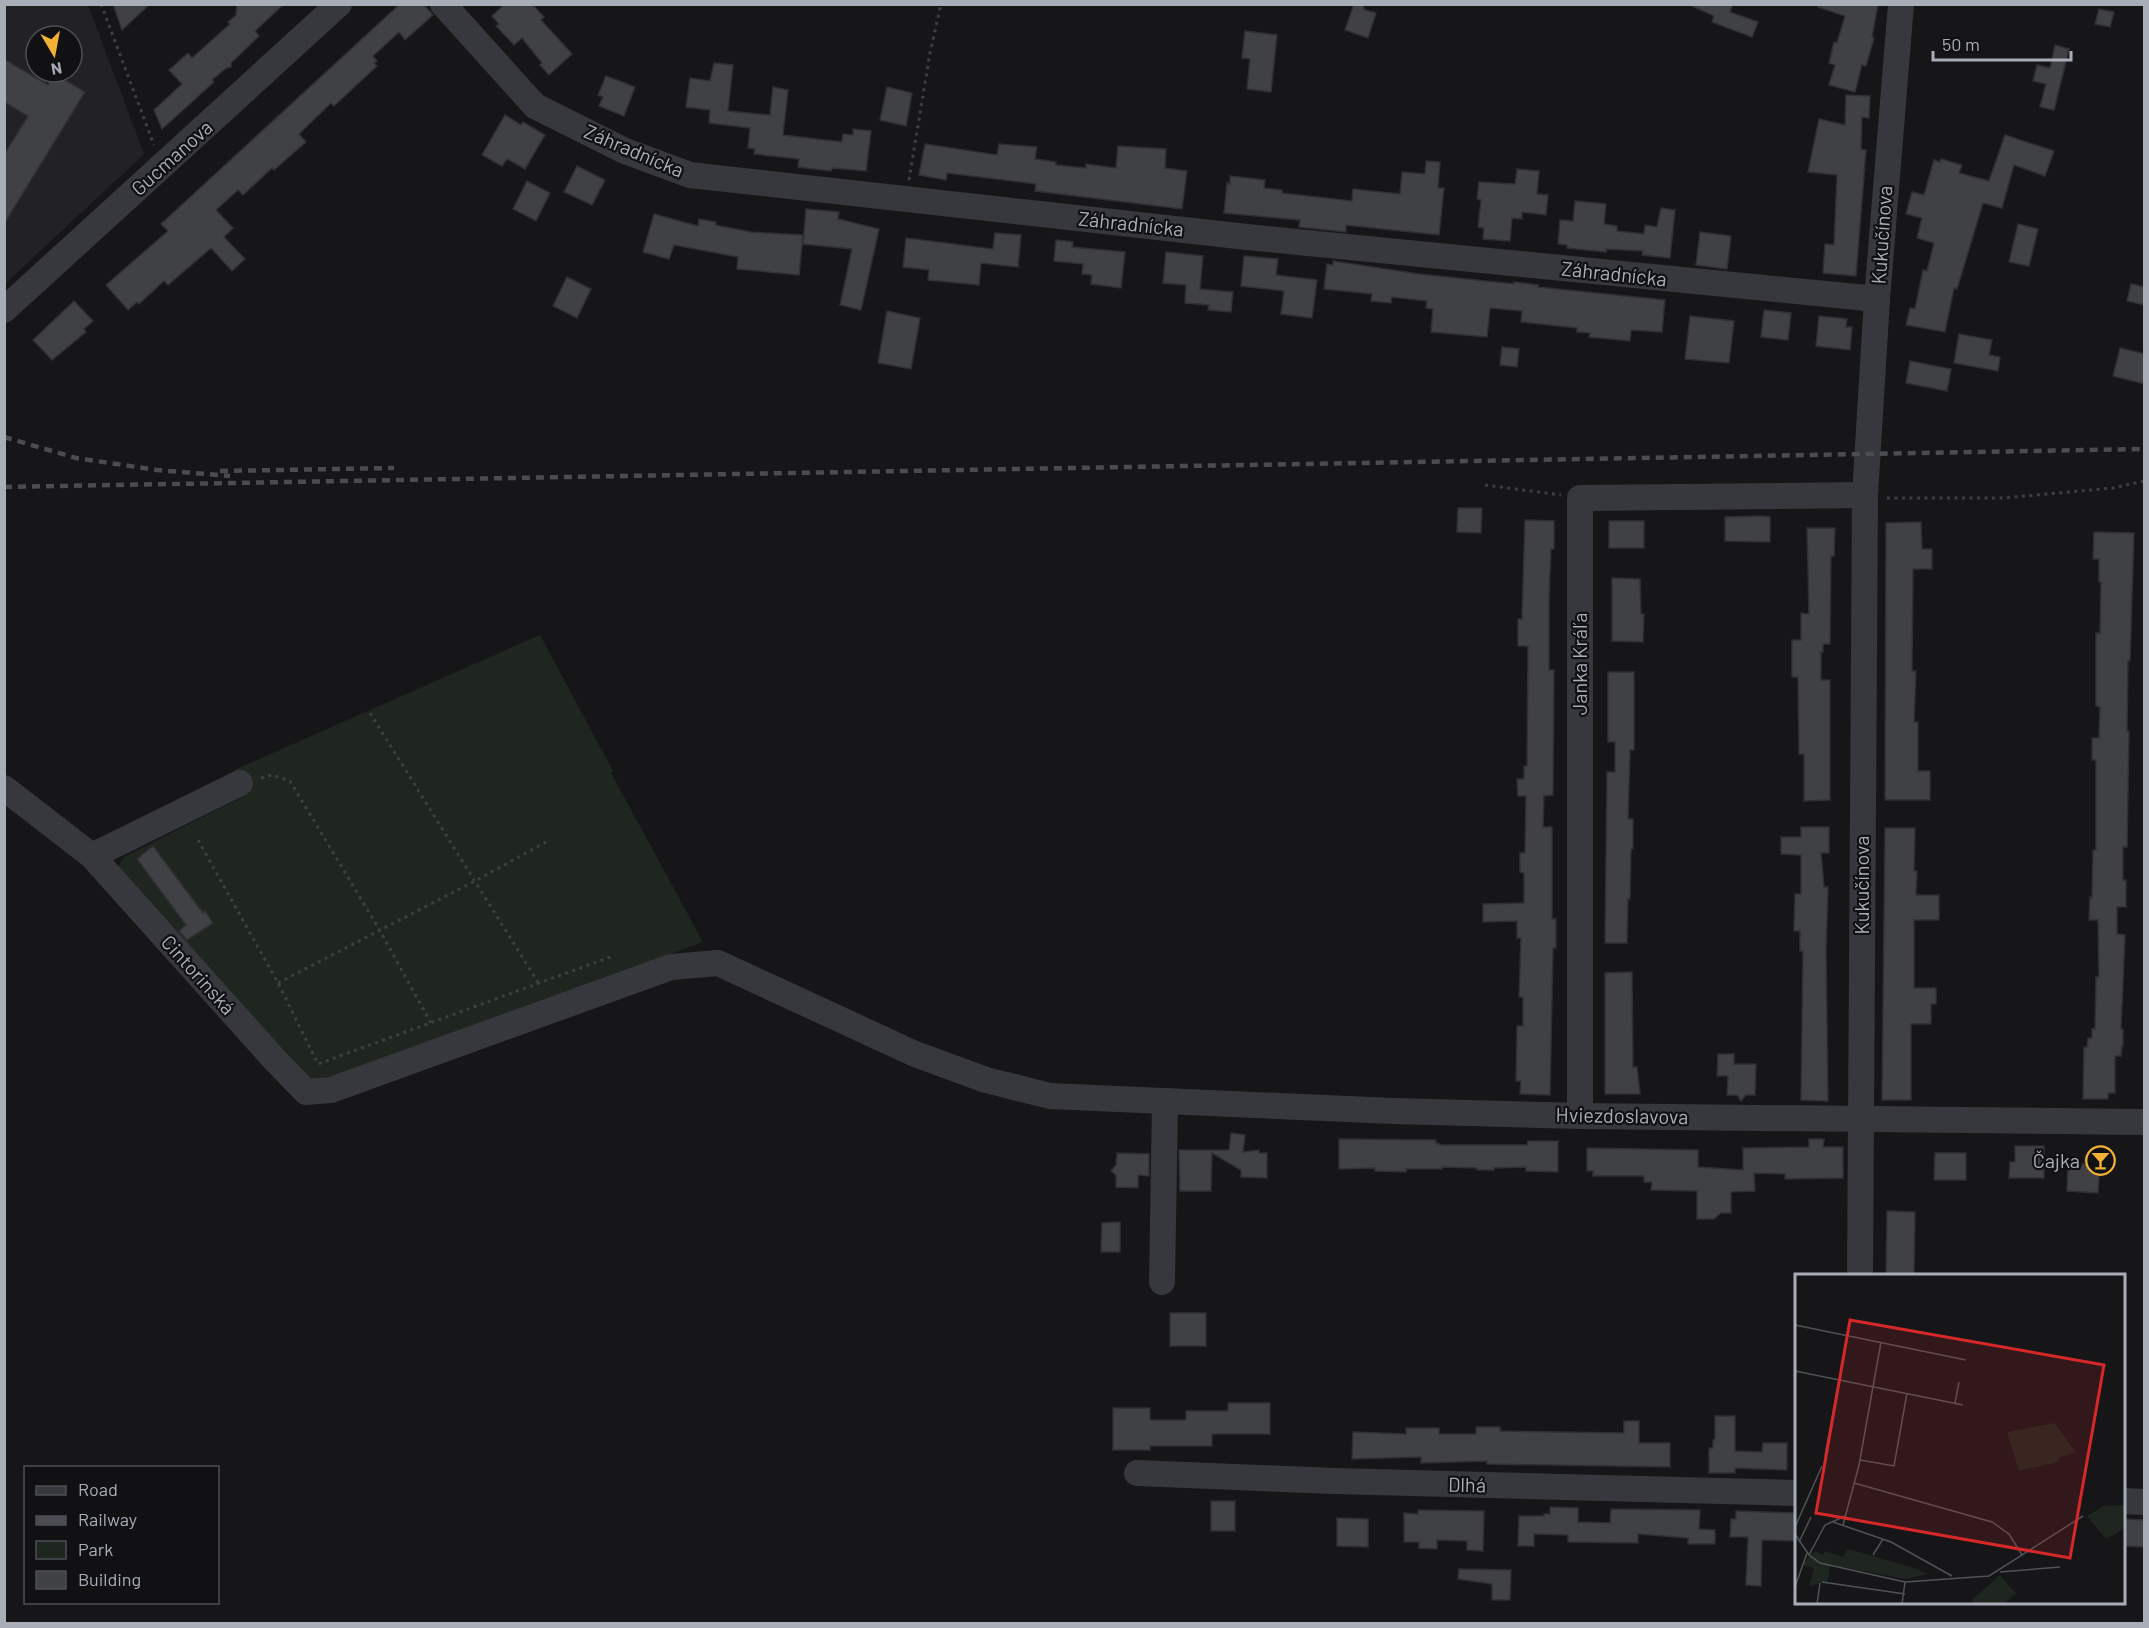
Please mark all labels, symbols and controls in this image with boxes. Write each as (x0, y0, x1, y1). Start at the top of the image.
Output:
north arrow (24, 24, 84, 84)
scale bar (1933, 24, 2071, 62)
text: 50 m (1942, 33, 1980, 55)
text: N (50, 59, 64, 80)
street label: Gucmanova (126, 115, 217, 200)
street label: Záhradnícka (581, 118, 688, 182)
street label: Kukučínova (1866, 185, 1896, 285)
street label: Záhradnícka (1077, 206, 1185, 240)
street label: Záhradnícka (1560, 256, 1668, 290)
street label: Janka Kráľa (1567, 613, 1591, 715)
street label: Kukučínova (1849, 836, 1873, 934)
street label: Cintorinská (157, 930, 241, 1019)
street label: Hviezdoslavova (1556, 1102, 1688, 1128)
bar icon: Čajka (2085, 1145, 2117, 1177)
place label: Čajka (2033, 1148, 2080, 1172)
inset map (1795, 1274, 2125, 1604)
legend (24, 1466, 219, 1604)
street label: Dlhá (1448, 1472, 1486, 1496)
text: Road (78, 1478, 118, 1500)
text: Railway (78, 1508, 137, 1530)
text: Park (78, 1538, 113, 1560)
text: Building (78, 1568, 141, 1590)

